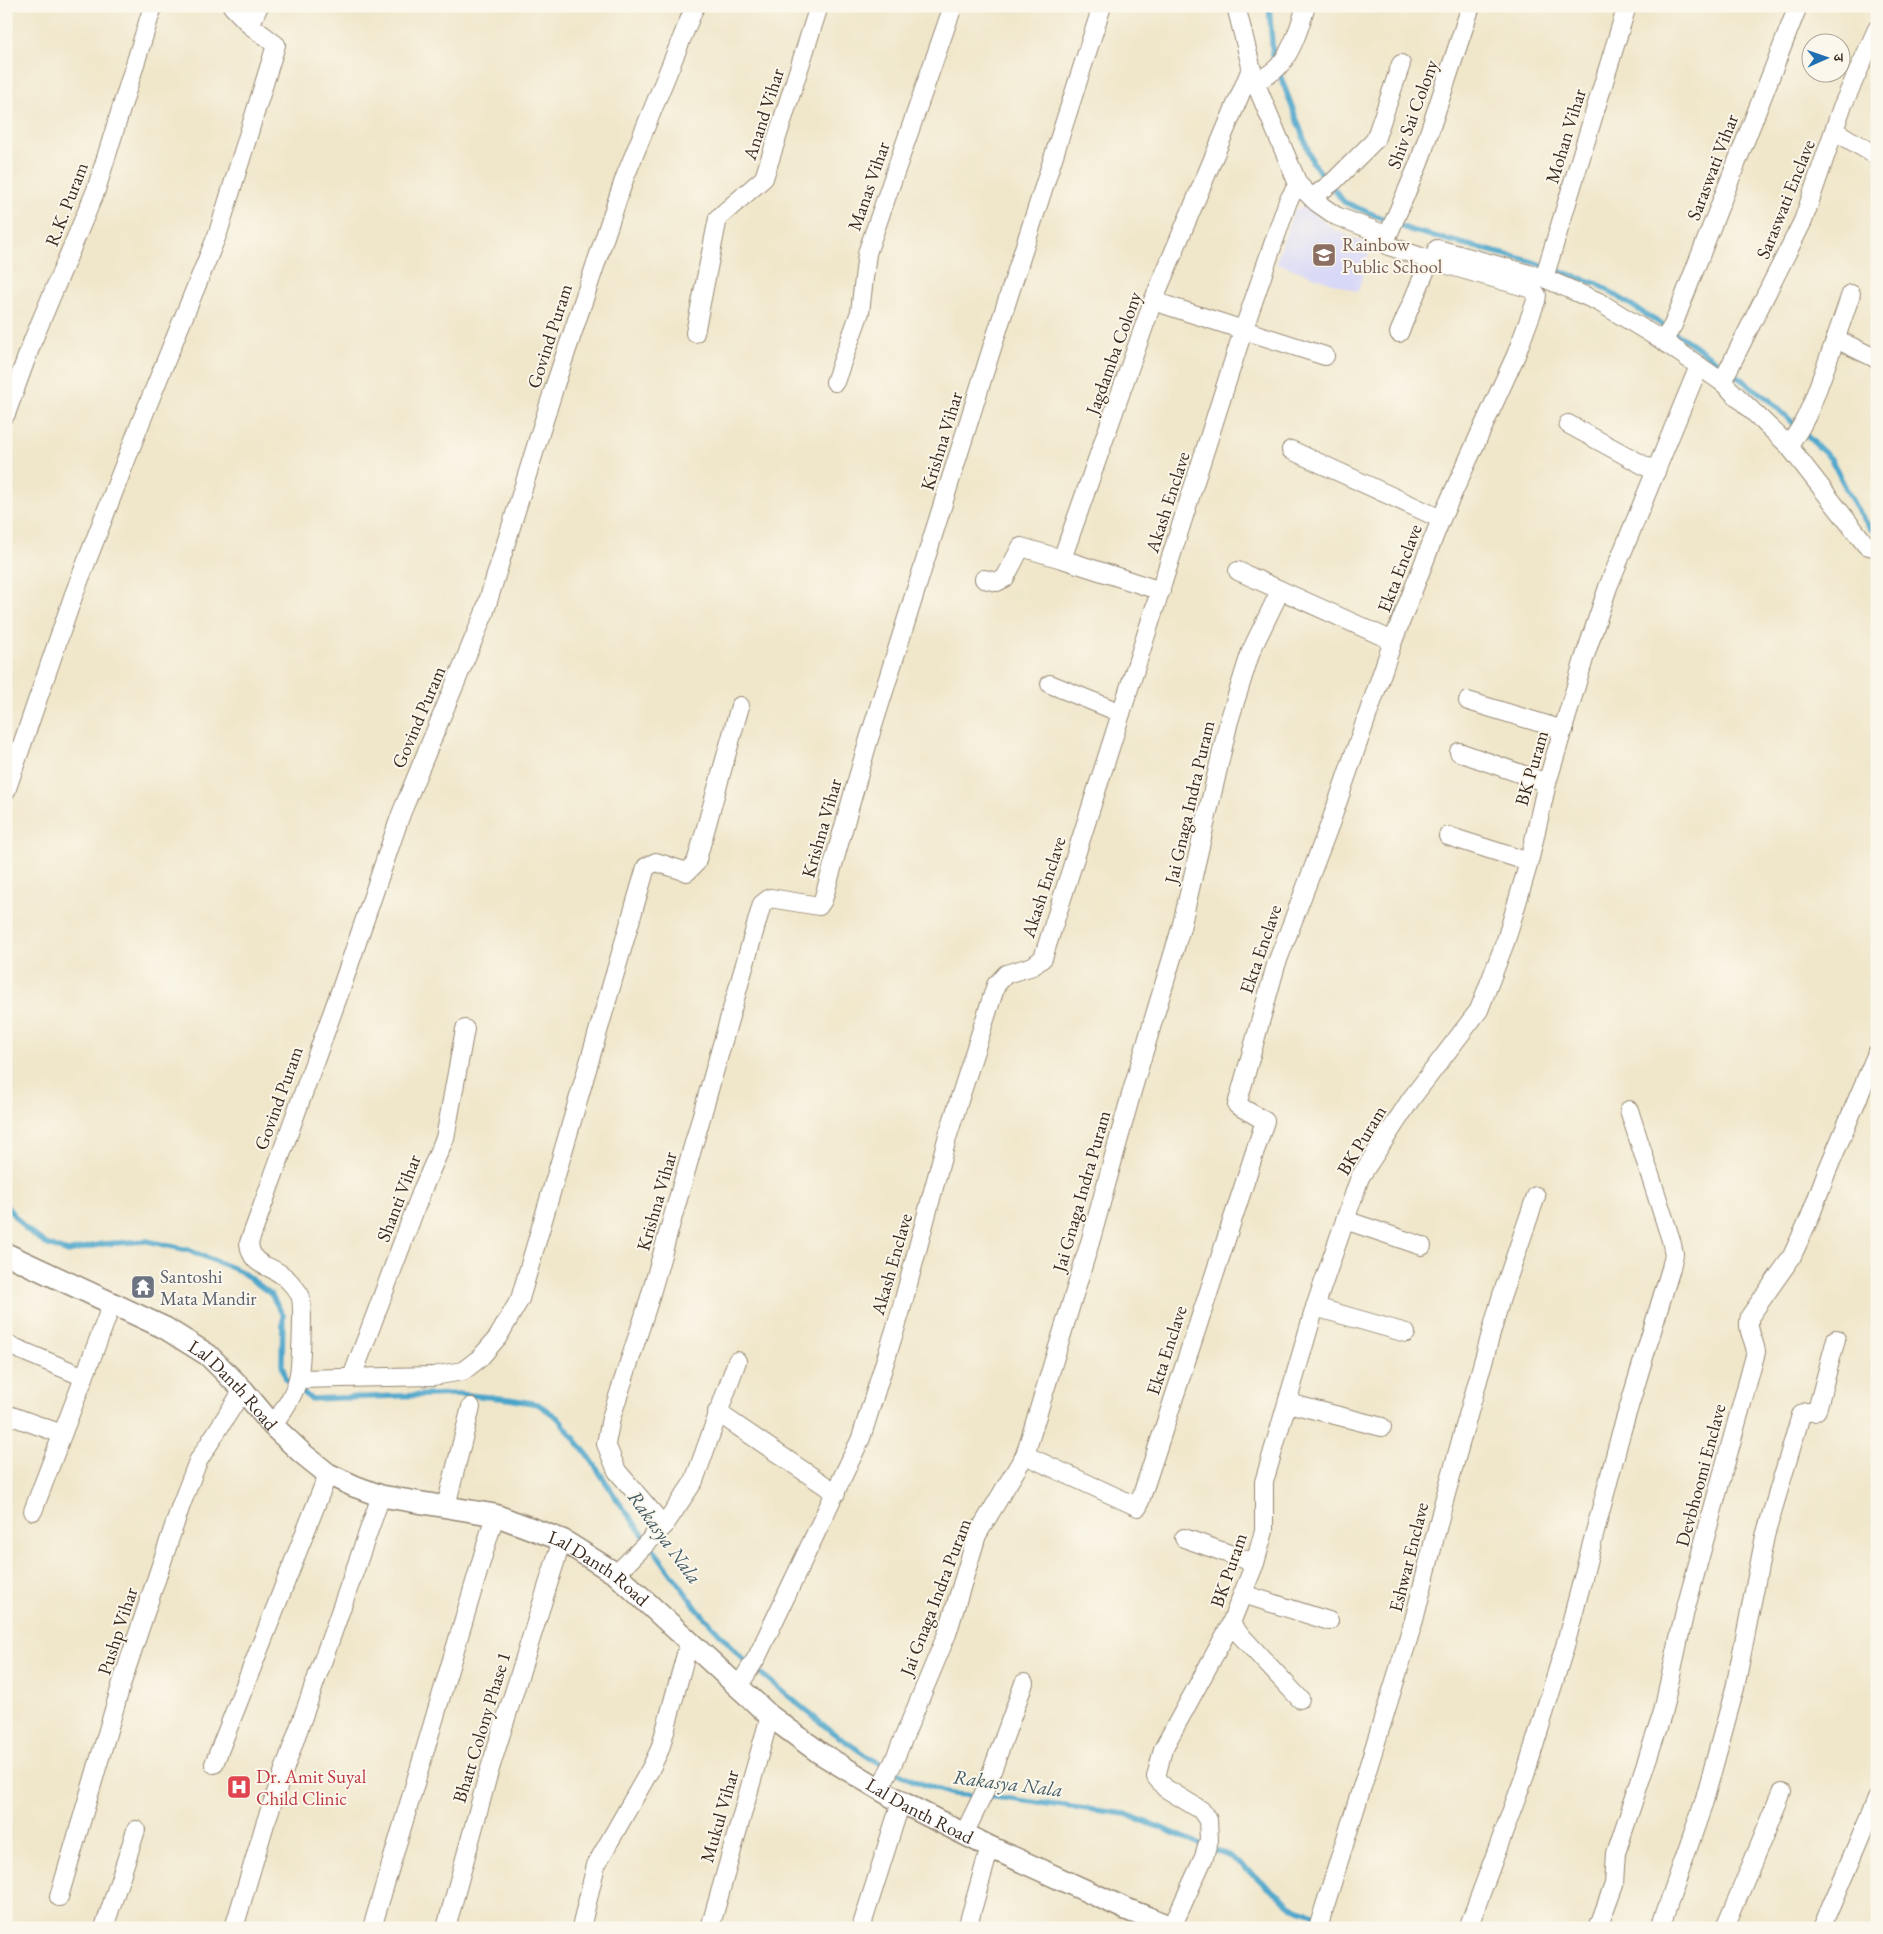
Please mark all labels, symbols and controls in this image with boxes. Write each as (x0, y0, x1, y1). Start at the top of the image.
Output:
north arrow (1800, 32, 1850, 82)
text: उ (1830, 53, 1848, 62)
street label: Shiv Sai Colony (1381, 55, 1444, 172)
street label: Anand Vihar (737, 65, 790, 164)
street label: Mohan Vihar (1539, 85, 1592, 187)
street label: Saraswati Vihar (1681, 110, 1744, 224)
street label: Saraswati Enclave (1750, 136, 1821, 263)
street label: Manas Vihar (842, 138, 896, 234)
street label: R.K. Puram (39, 158, 94, 250)
place label: Rainbow Public School (1342, 232, 1443, 279)
school or university icon: Rainbow Public School (1311, 242, 1337, 268)
street label: Govind Puram (521, 280, 578, 392)
street label: Jagdamba Colony (1079, 288, 1148, 420)
street label: Krishna Vihar (915, 388, 969, 494)
street label: Akash Enclave (1139, 448, 1196, 557)
street label: Ekta Enclave (1371, 521, 1428, 616)
street label: Govind Puram (386, 662, 451, 772)
street label: Jai Gnaga Indra Puram (1158, 718, 1220, 888)
street label: BK Puram (1509, 727, 1554, 809)
street label: Krishna Vihar (795, 775, 848, 881)
street label: Akash Enclave (1015, 833, 1072, 942)
street label: Ekta Enclave (1234, 901, 1287, 997)
street label: Govind Puram (248, 1043, 309, 1153)
street label: BK Puram (1331, 1101, 1392, 1180)
street label: Jai Gnaga Indra Puram (1046, 1107, 1117, 1277)
street label: Krishna Vihar (630, 1148, 683, 1254)
street label: Shanti Vihar (370, 1150, 427, 1245)
street label: Akash Enclave (865, 1210, 918, 1319)
place label: Santoshi Mata Mandir (160, 1264, 257, 1311)
temple icon: Santoshi Mata Mandir (130, 1274, 156, 1300)
street label: Ekta Enclave (1140, 1302, 1193, 1398)
street label: Lal Danth Road (184, 1334, 284, 1436)
street label: Devbhoomi Enclave (1669, 1401, 1732, 1549)
water label: Rakasya Nala (622, 1485, 708, 1589)
street label: Eshwar Enclave (1383, 1500, 1434, 1615)
street label: Jai Gnaga Indra Puram (893, 1515, 977, 1681)
street label: Lal Danth Road (545, 1524, 655, 1612)
street label: BK Puram (1204, 1529, 1253, 1611)
street label: Pushp Vihar (92, 1583, 144, 1678)
street label: Bhatt Colony Phase 1 (447, 1649, 516, 1806)
water label: Rakasya Nala (952, 1763, 1064, 1803)
place label: Dr. Amit Suyal Child Clinic (256, 1764, 367, 1811)
street label: Mukul Vihar (694, 1766, 745, 1865)
street label: Lal Danth Road (861, 1772, 978, 1850)
hospital icon: Dr. Amit Suyal Child Clinic (226, 1774, 252, 1800)

